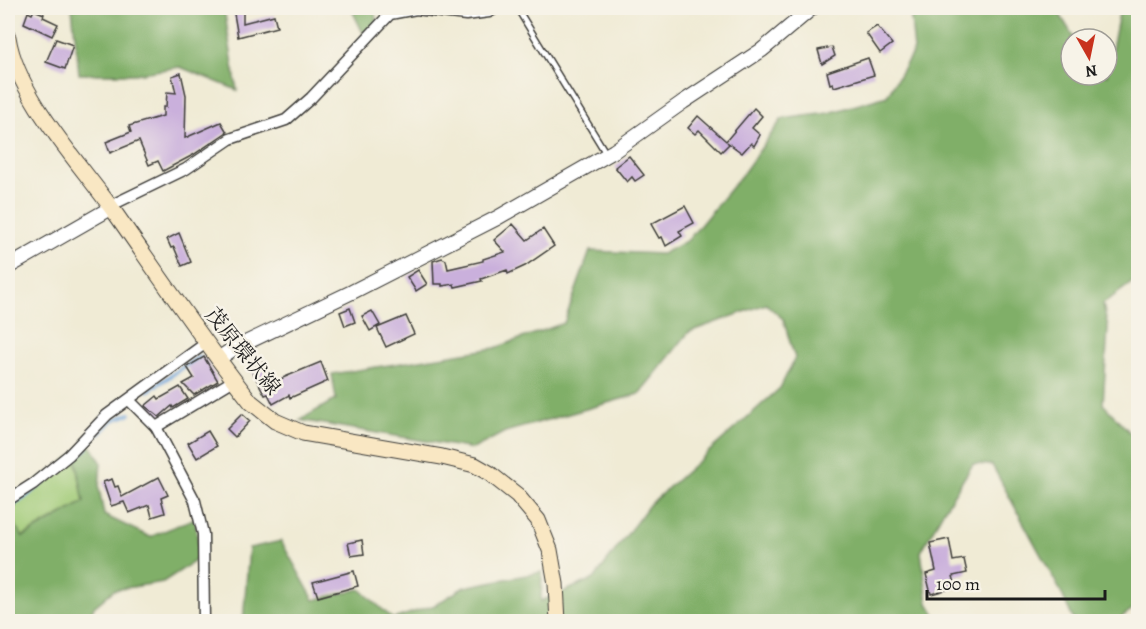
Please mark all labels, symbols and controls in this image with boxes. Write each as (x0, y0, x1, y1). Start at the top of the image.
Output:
north arrow (1059, 27, 1119, 87)
text: N (1083, 59, 1099, 83)
street label: 茂原環状線 (199, 301, 287, 401)
scale bar (927, 563, 1106, 601)
text: 100 m (936, 572, 980, 596)

